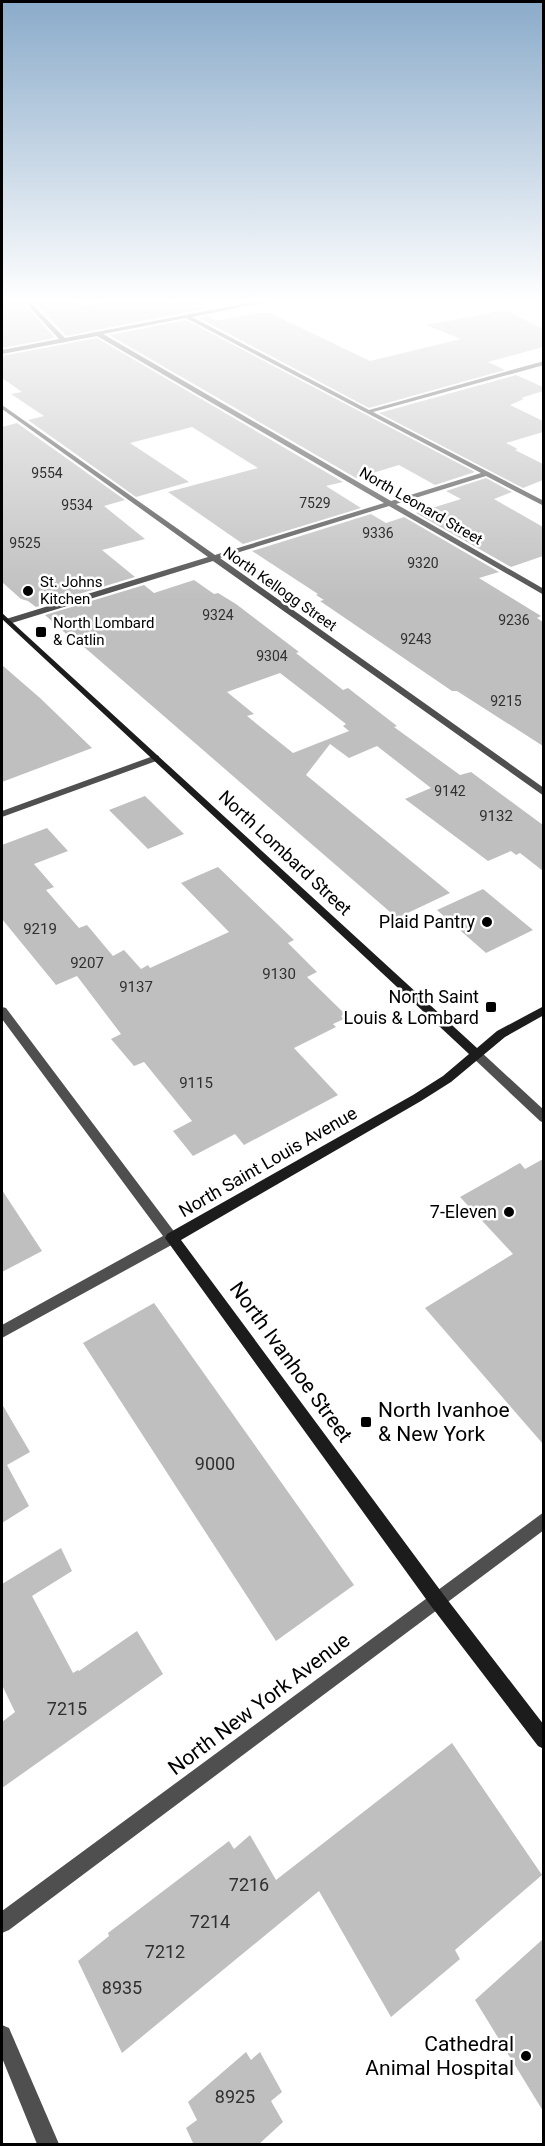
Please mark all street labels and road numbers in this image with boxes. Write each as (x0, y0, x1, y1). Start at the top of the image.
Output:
street label: North Leonard Street (356, 463, 486, 549)
street label: North Kellogg Street (220, 543, 340, 635)
street label: North Lombard Street (215, 786, 356, 920)
street label: North Saint Louis Avenue (175, 1102, 360, 1221)
street label: North Ivanhoe Street (225, 1277, 357, 1447)
street label: North New York Avenue (164, 1628, 354, 1780)

